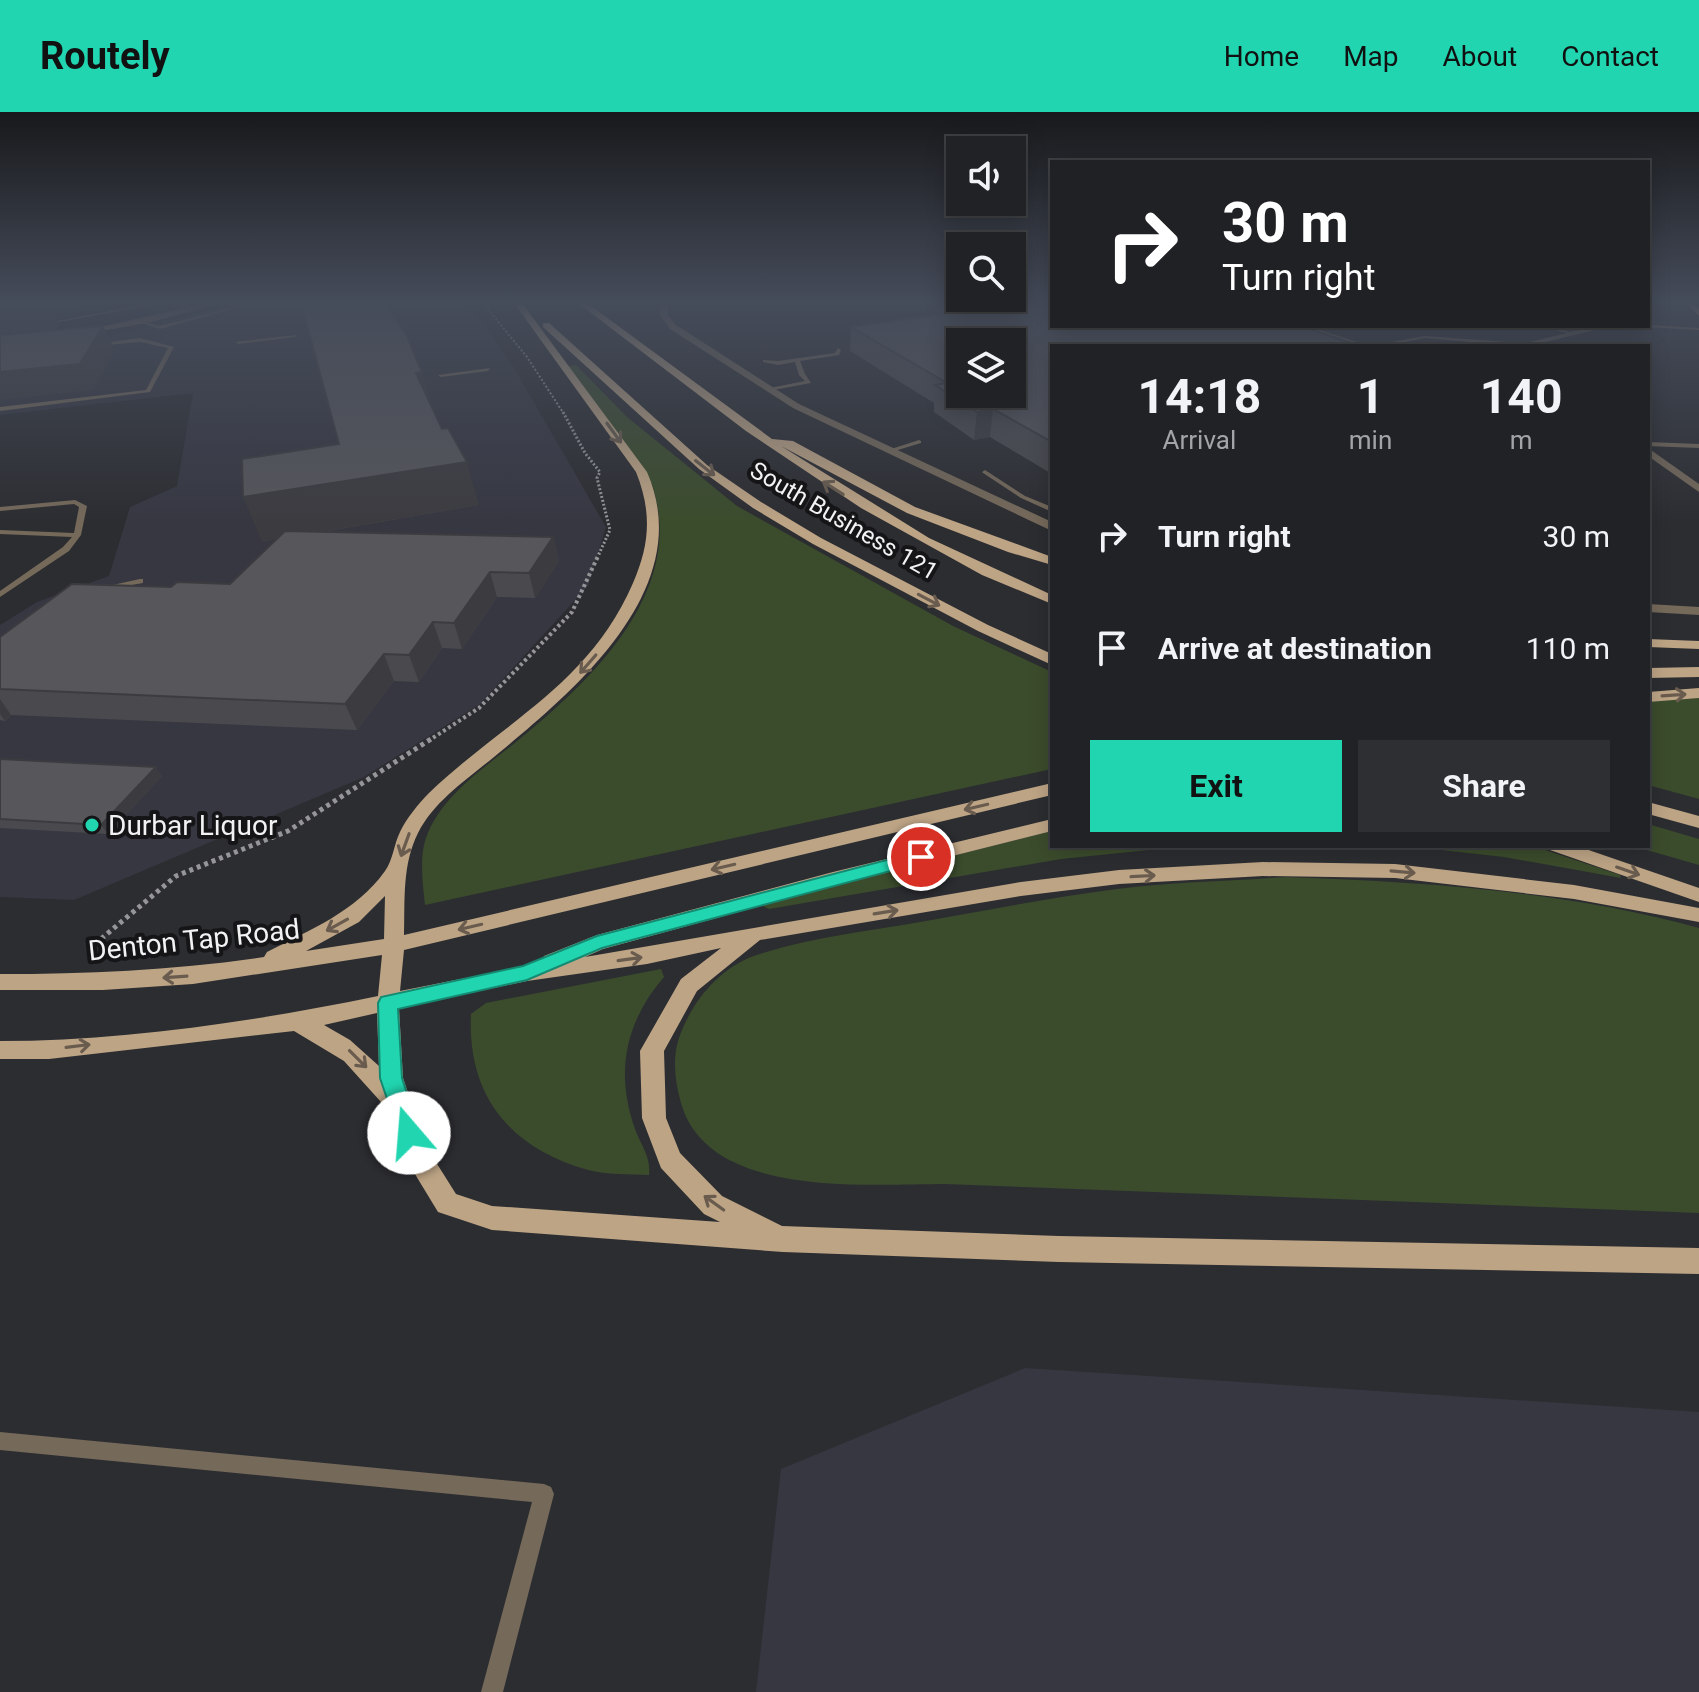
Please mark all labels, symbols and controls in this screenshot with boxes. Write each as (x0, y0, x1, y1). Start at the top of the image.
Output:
text: Routely (40, 34, 170, 78)
text: Home (1224, 40, 1299, 73)
text: Map (1343, 40, 1399, 73)
text: About (1443, 40, 1517, 73)
text: Contact (1561, 40, 1659, 73)
map controls (946, 136, 1026, 408)
button: sound (946, 136, 1026, 216)
text: 30 m (1222, 190, 1349, 256)
icon: right (1090, 192, 1194, 296)
button: search (946, 232, 1026, 312)
text: Turn right (1222, 257, 1375, 299)
button: layers (946, 328, 1026, 408)
text: 14:18 (1138, 368, 1261, 425)
text: 1 (1357, 368, 1384, 425)
text: 140 (1480, 368, 1562, 425)
one-way arrow (606, 422, 622, 444)
text: Arrival (1163, 425, 1236, 455)
text: min (1349, 425, 1392, 455)
text: m (1510, 425, 1533, 455)
street label: South Business 121 (745, 456, 943, 586)
one-way arrow (694, 460, 715, 477)
one-way arrow (822, 479, 845, 495)
icon: right (1090, 514, 1134, 558)
text: Turn right (1158, 519, 1291, 554)
text: 30 m (1543, 519, 1610, 554)
one-way arrow (917, 592, 941, 608)
icon: arrive (1090, 626, 1134, 670)
text: Arrive at destination (1158, 631, 1432, 666)
text: 110 m (1526, 631, 1610, 666)
one-way arrow (579, 653, 597, 673)
one-way arrow (1660, 687, 1686, 702)
button: Exit (1090, 740, 1342, 832)
button: Share (1358, 740, 1610, 832)
one-way arrow (964, 800, 989, 815)
place label: Durbar Liquor (108, 809, 278, 842)
marker: Durbar Liquor (83, 816, 101, 834)
pin (887, 823, 955, 891)
one-way arrow (397, 832, 411, 857)
icon: arrive (899, 835, 943, 879)
one-way arrow (711, 860, 737, 875)
one-way arrow (1615, 864, 1640, 879)
one-way arrow (1389, 865, 1415, 880)
one-way arrow (1129, 868, 1156, 883)
one-way arrow (872, 904, 898, 919)
street label: Denton Tap Road (86, 912, 302, 968)
one-way arrow (326, 918, 350, 933)
one-way arrow (458, 920, 484, 935)
one-way arrow (616, 951, 643, 966)
one-way arrow (162, 970, 189, 985)
one-way arrow (64, 1039, 91, 1054)
one-way arrow (349, 1049, 368, 1069)
position arrow (367, 1091, 451, 1175)
one-way arrow (704, 1195, 725, 1212)

